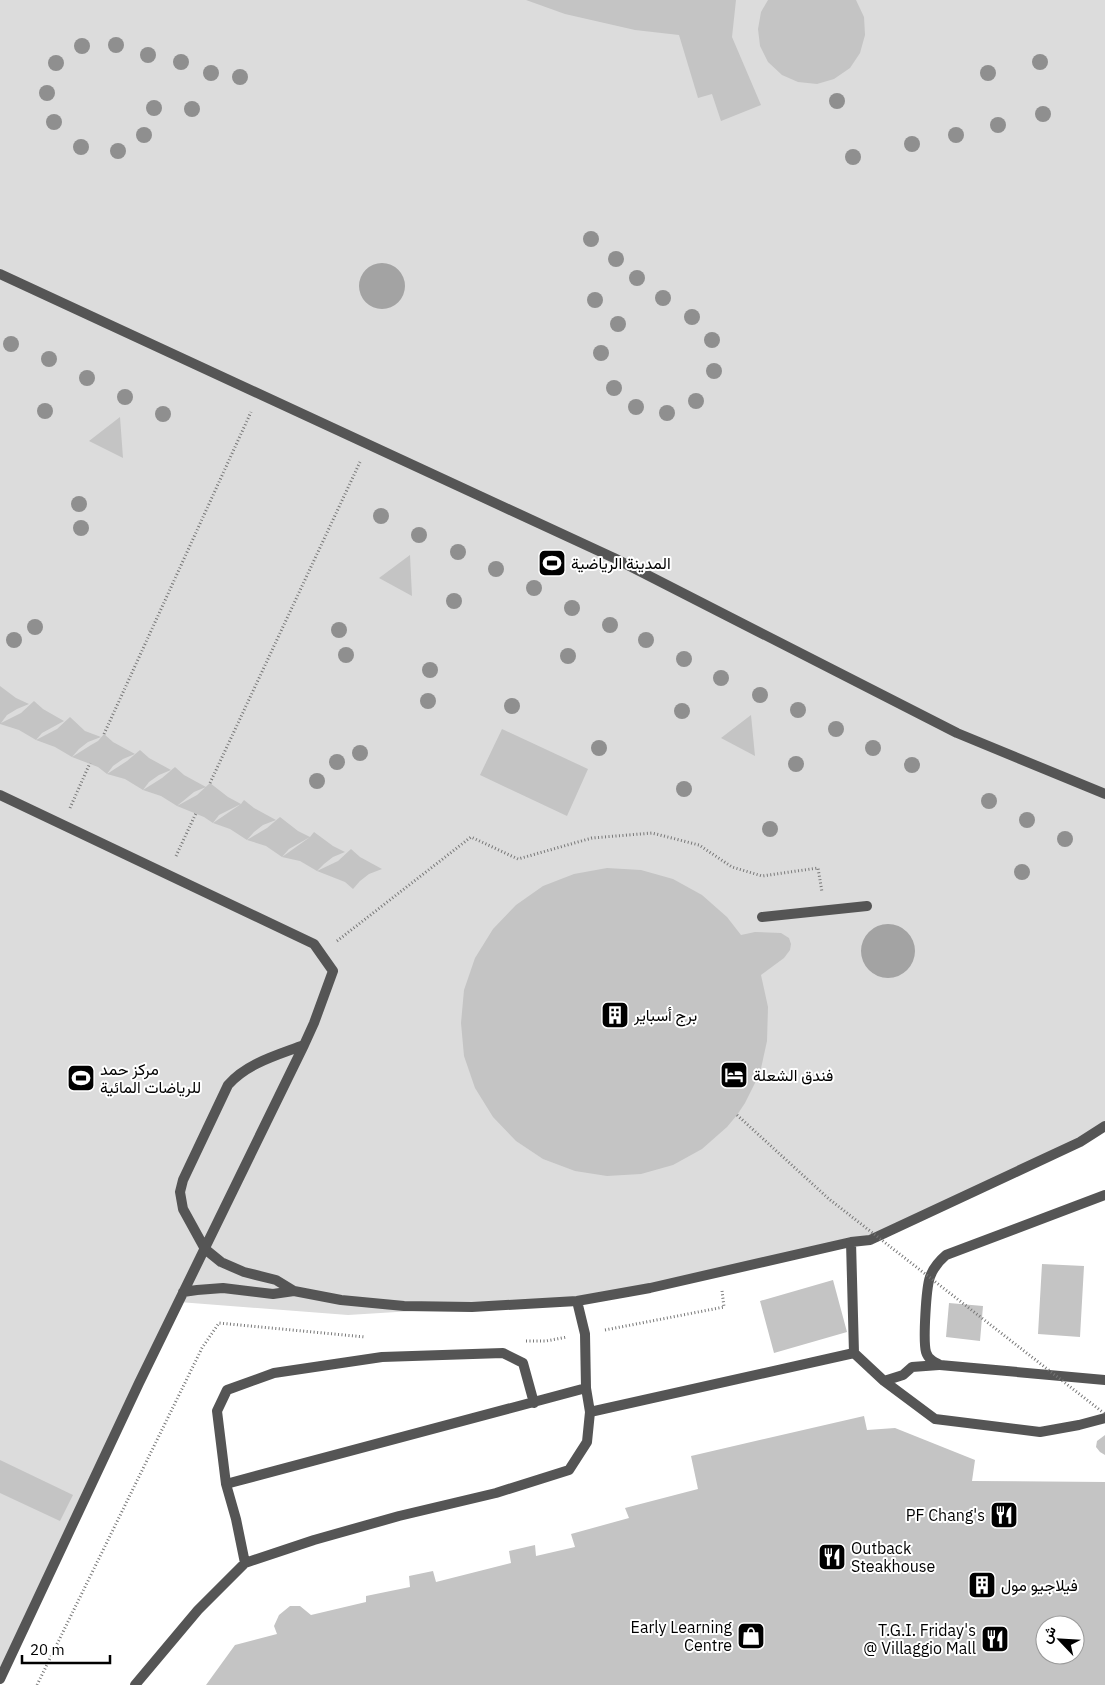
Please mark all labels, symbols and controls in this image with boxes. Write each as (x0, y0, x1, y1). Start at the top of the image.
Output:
sports icon: المدينة الرياضية (537, 548, 567, 578)
place label: المدينة الرياضية (571, 553, 671, 574)
building icon: برج أسباير (600, 1000, 630, 1030)
place label: برج أسباير (633, 1005, 697, 1027)
place label: مركز حمد للرياضات المائية (100, 1059, 201, 1098)
hotel icon: فندق الشعلة (719, 1060, 749, 1090)
sports icon: مركز حمد للرياضات المائية (66, 1063, 96, 1093)
place label: فندق الشعلة (753, 1065, 833, 1085)
restaurant icon: PF Chang's (989, 1500, 1019, 1530)
place label: PF Chang's (906, 1505, 985, 1525)
place label: Outback Steakhouse (851, 1538, 936, 1576)
restaurant icon: Outback Steakhouse (817, 1542, 847, 1572)
building icon: فيلاجيو مول (967, 1570, 997, 1600)
place label: فيلاجيو مول (1001, 1575, 1078, 1596)
north arrow (1035, 1615, 1085, 1665)
place label: Early Learning Centre (631, 1617, 733, 1655)
place label: T.G.I. Friday's @ Villaggio Mall (863, 1620, 976, 1658)
shop icon: Early Learning Centre (736, 1621, 766, 1651)
text: ش (1037, 1623, 1060, 1646)
restaurant icon: T.G.I. Friday's @ Villaggio Mall (980, 1624, 1010, 1654)
scale bar (22, 1632, 110, 1664)
text: 20 m (30, 1640, 65, 1659)

